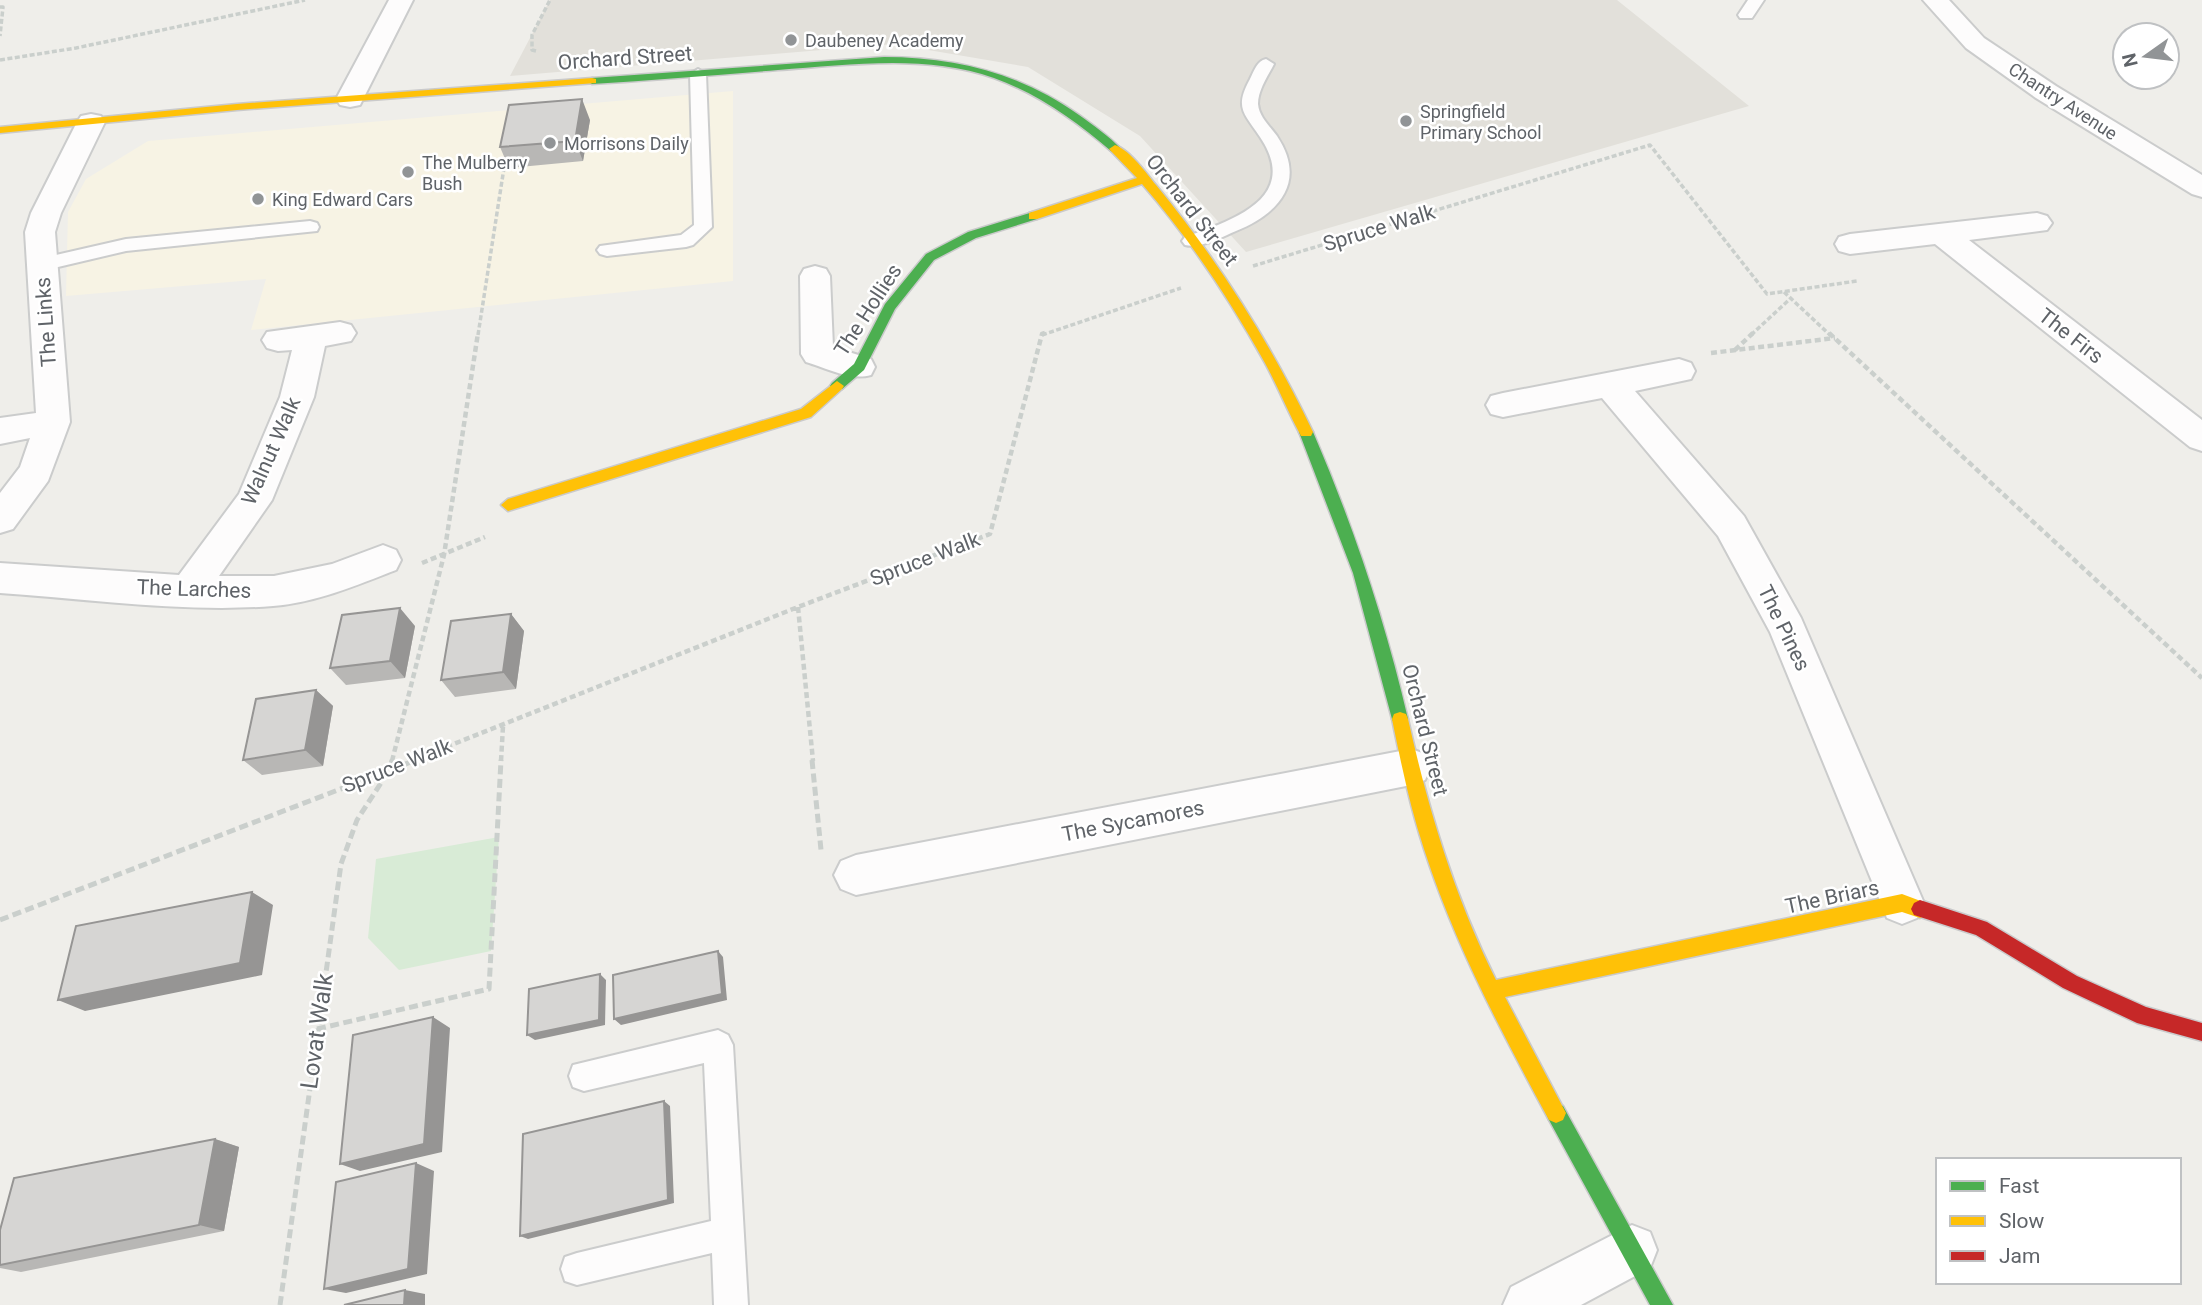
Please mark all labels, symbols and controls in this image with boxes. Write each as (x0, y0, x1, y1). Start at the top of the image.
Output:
north arrow (2111, 21, 2181, 91)
place label: Daubeney Academy (805, 30, 964, 51)
marker: Daubeney Academy (783, 32, 799, 48)
street label: Orchard Street (557, 41, 693, 75)
text: N (2117, 51, 2143, 69)
street label: Chantry Avenue (2005, 58, 2121, 144)
place label: Springfield Primary School (1420, 101, 1542, 143)
marker: Springfield Primary School (1398, 113, 1414, 129)
place label: Morrisons Daily (564, 133, 689, 154)
marker: Morrisons Daily (542, 135, 558, 151)
street label: Orchard Street (1141, 150, 1243, 271)
place label: The Mulberry Bush (422, 152, 528, 194)
marker: The Mulberry Bush (400, 164, 416, 180)
place label: King Edward Cars (272, 189, 413, 210)
marker: King Edward Cars (250, 191, 266, 207)
street label: Spruce Walk (1320, 199, 1438, 256)
street label: The Hollies (829, 260, 907, 360)
street label: The Links (31, 276, 61, 368)
street label: The Firs (2034, 303, 2108, 369)
street label: Walnut Walk (237, 393, 306, 509)
street label: Spruce Walk (867, 527, 984, 591)
street label: The Larches (136, 575, 252, 603)
street label: The Pines (1753, 581, 1815, 675)
street label: Orchard Street (1397, 662, 1453, 798)
street label: Spruce Walk (339, 734, 456, 798)
street label: The Sycamores (1060, 795, 1206, 847)
street label: The Briars (1783, 875, 1881, 919)
street label: Lovat Walk (295, 970, 339, 1091)
legend (1936, 1158, 2181, 1284)
text: Fast (1999, 1174, 2040, 1198)
text: Slow (1999, 1209, 2045, 1233)
text: Jam (1999, 1244, 2040, 1268)

